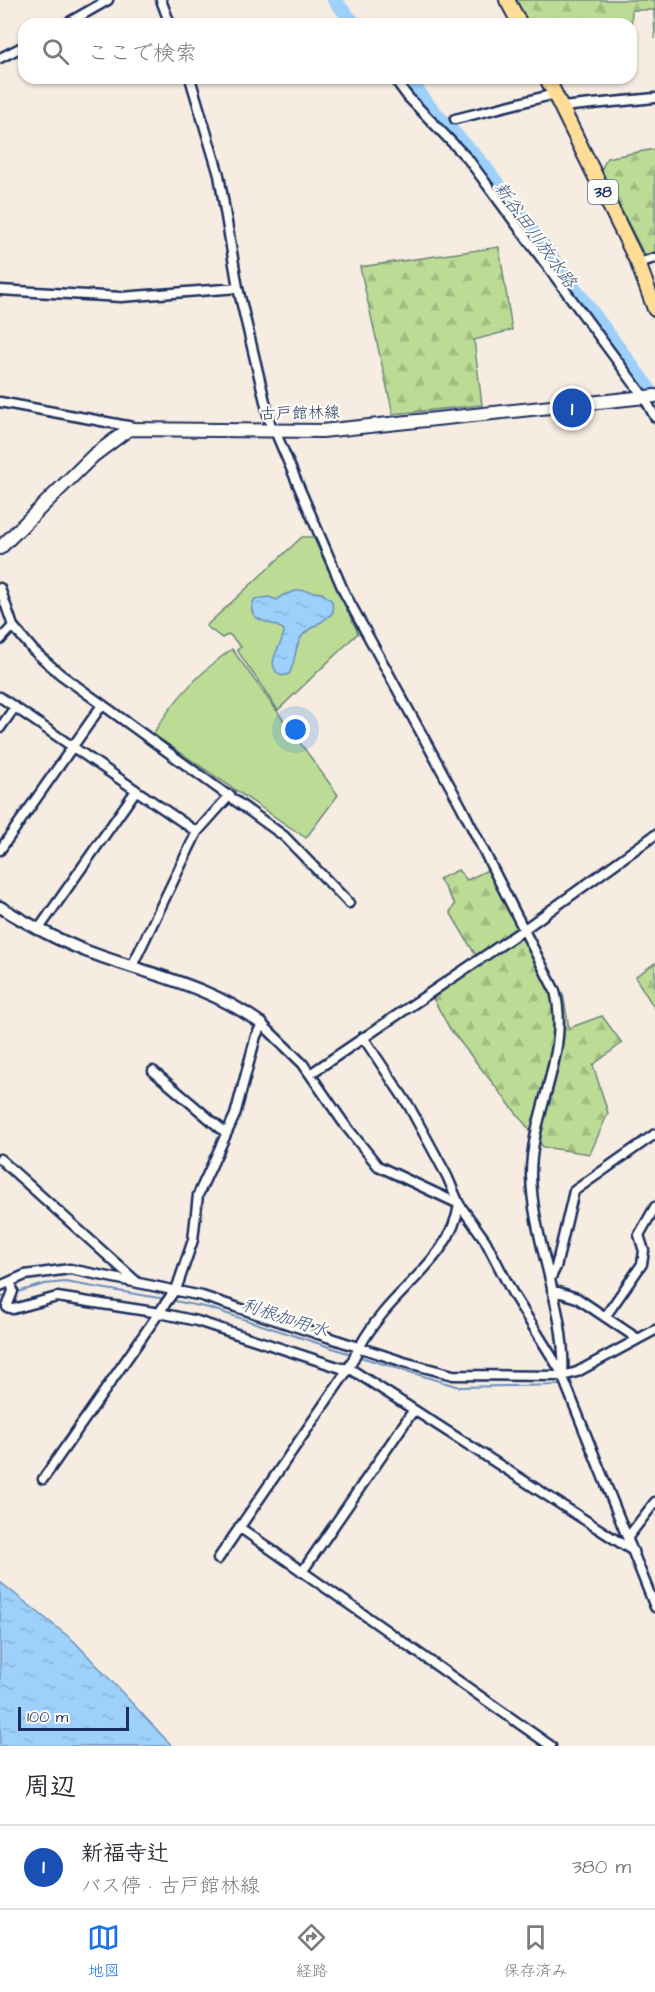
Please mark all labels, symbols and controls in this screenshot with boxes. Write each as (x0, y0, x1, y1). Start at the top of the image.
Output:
search box (18, 18, 637, 84)
icon: search (39, 35, 72, 68)
text: ここで検索 (87, 38, 197, 69)
water label: 新谷田川放水路 (488, 177, 583, 294)
road number: 38 (588, 180, 618, 204)
pin: 1 (552, 386, 592, 430)
street label: 古戸館林線 (260, 401, 340, 425)
your location (281, 715, 310, 744)
water label: 利根加用水 (238, 1292, 332, 1344)
scale bar (18, 1704, 129, 1732)
text: 100 m (27, 1706, 68, 1728)
text: 周辺 (24, 1769, 76, 1805)
text: 新福寺辻 (81, 1838, 169, 1869)
text: 1 (42, 1853, 45, 1881)
text: 380 m (572, 1853, 631, 1881)
text: バス停 · 古戸館林線 (81, 1872, 260, 1900)
tab: 地図 (87, 1921, 120, 1982)
tab: 経路 (295, 1921, 328, 1982)
tab: 保存済み (503, 1921, 567, 1982)

